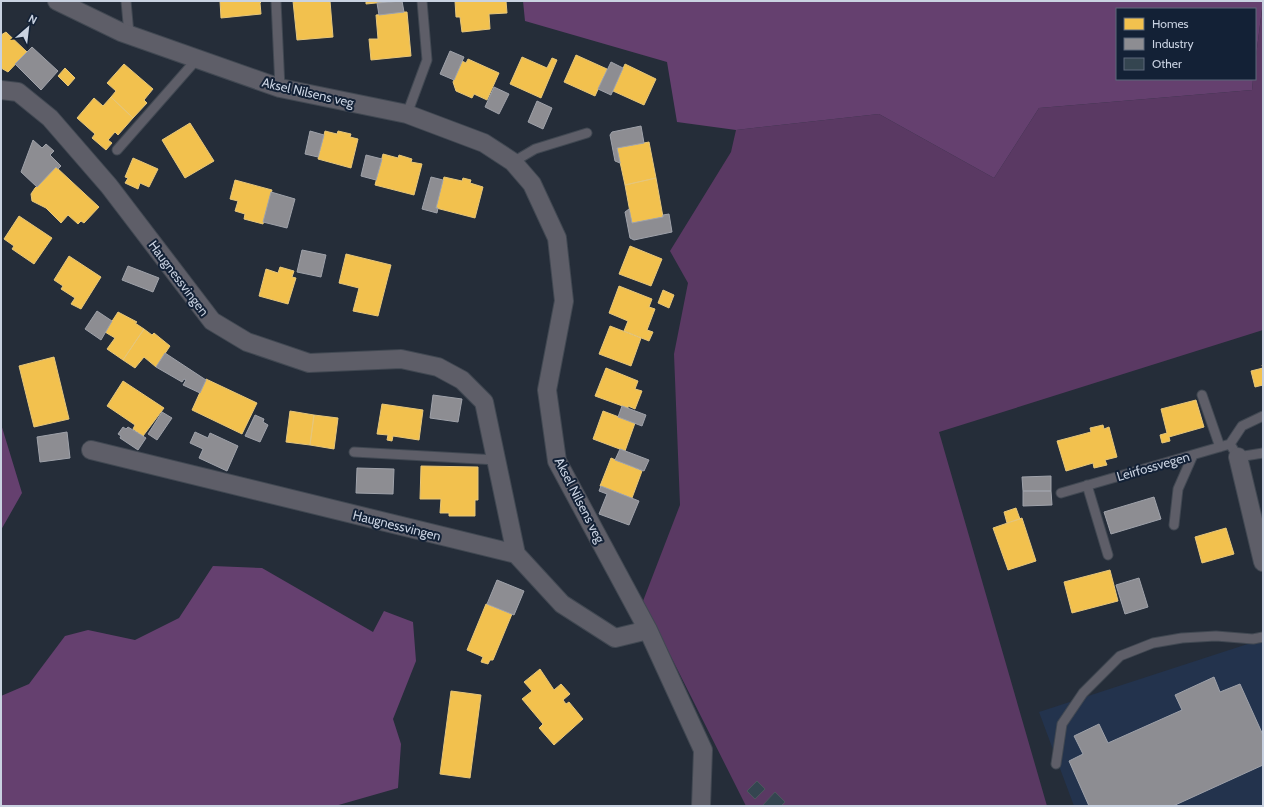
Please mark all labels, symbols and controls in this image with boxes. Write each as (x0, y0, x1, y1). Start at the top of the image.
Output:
north arrow (8, 8, 48, 48)
legend (1116, 8, 1256, 80)
text: N (26, 11, 39, 27)
text: Homes (1152, 16, 1189, 31)
text: Industry (1152, 36, 1193, 51)
text: Other (1152, 56, 1182, 71)
street label: Aksel Nilsens veg (261, 74, 356, 110)
street label: Haugnessvingen (146, 237, 212, 319)
street label: Leirfossvegen (1115, 448, 1191, 484)
street label: Aksel Nilsens veg (552, 455, 609, 546)
street label: Haugnessvingen (351, 506, 443, 544)

